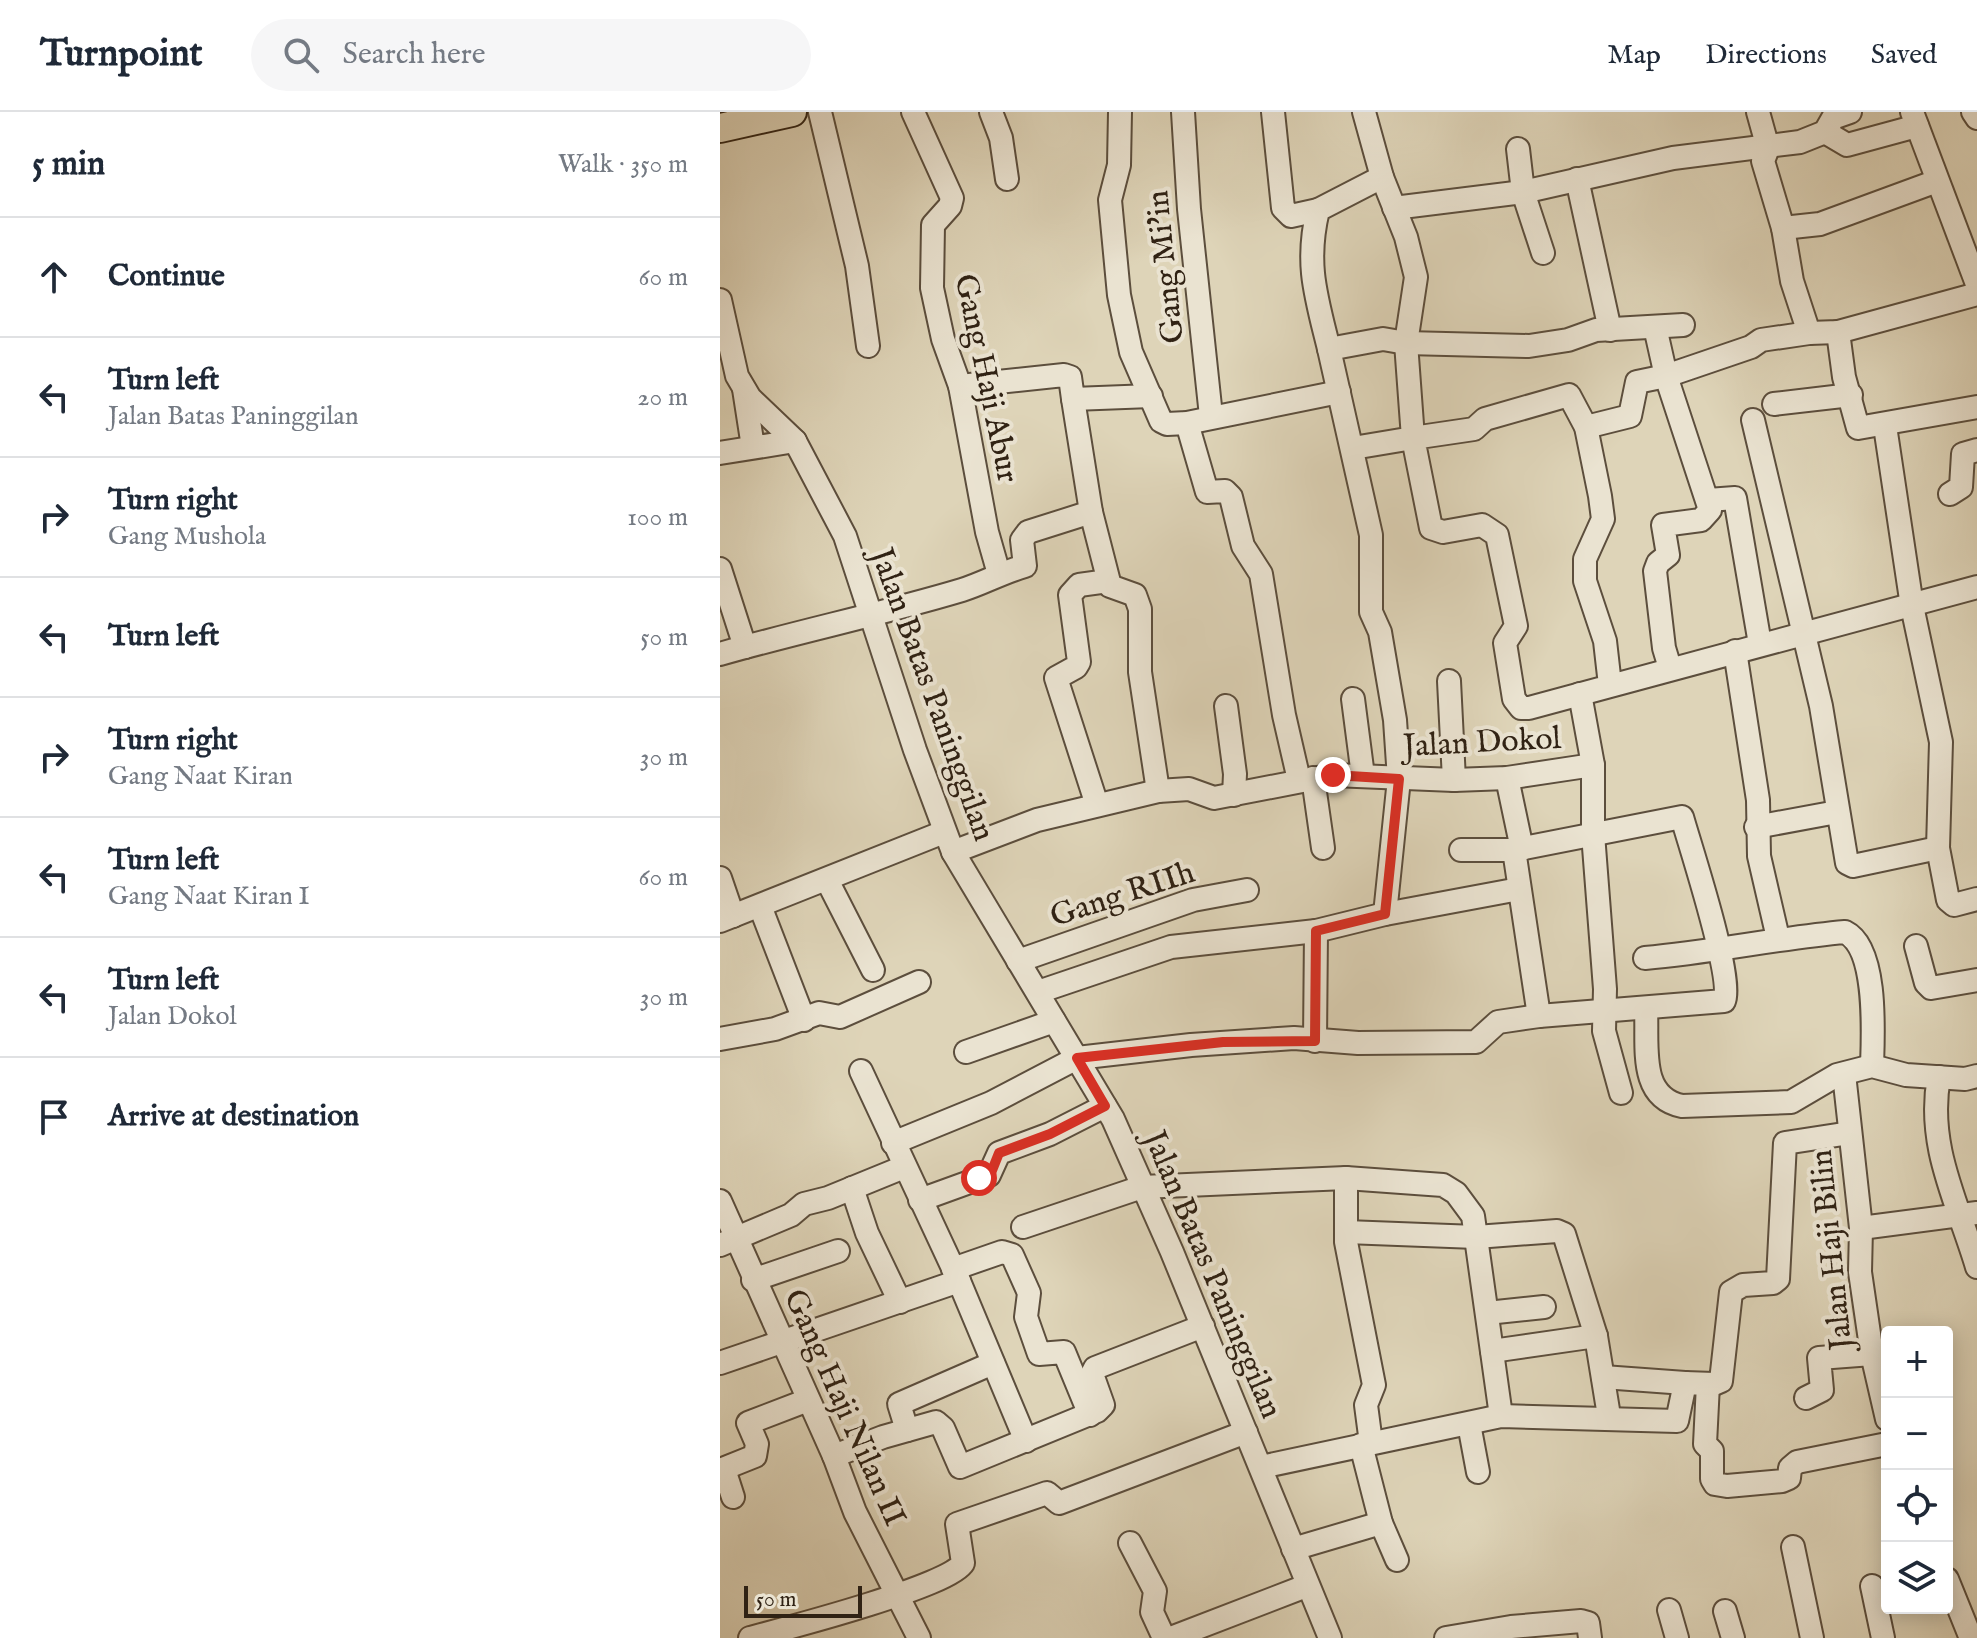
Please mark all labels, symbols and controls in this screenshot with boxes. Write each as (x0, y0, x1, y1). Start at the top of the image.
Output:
search box (251, 19, 811, 91)
text: Turnpoint (40, 31, 203, 79)
icon: search (279, 33, 323, 77)
text: Search here (343, 36, 486, 74)
text: Map (1607, 38, 1661, 73)
text: Directions (1705, 38, 1827, 73)
text: Saved (1871, 38, 1937, 73)
text: 5 min (32, 143, 105, 186)
text: Walk · 350 m (558, 148, 688, 181)
street label: Gang Mi'in (1138, 188, 1195, 345)
icon: ahead (32, 255, 76, 299)
text: Continue (108, 258, 225, 296)
text: 60 m (639, 261, 688, 294)
street label: Gang Haji Abur (943, 271, 1028, 487)
text: Turn left (108, 362, 219, 400)
icon: left (32, 375, 76, 419)
text: 20 m (637, 381, 688, 414)
text: Jalan Batas Paninggilan (108, 400, 359, 433)
text: Turn right (108, 482, 238, 520)
icon: right (32, 495, 76, 539)
text: 100 m (627, 501, 688, 534)
text: Gang Mushola (108, 520, 266, 553)
street label: Jalan Batas Paninggilan (859, 540, 1004, 847)
icon: left (32, 615, 76, 659)
text: Turn left (108, 618, 219, 656)
text: 50 m (640, 621, 688, 654)
street label: Jalan Dokol (1399, 719, 1562, 768)
text: Turn right (108, 722, 238, 760)
icon: right (32, 735, 76, 779)
text: 30 m (640, 741, 688, 774)
route end (1315, 757, 1351, 793)
text: Gang Naat Kiran (108, 760, 293, 793)
text: Turn left (108, 842, 219, 880)
street label: Gang RIIh (1045, 853, 1200, 938)
icon: left (32, 855, 76, 899)
text: 60 m (639, 861, 688, 894)
text: Gang Naat Kiran I (108, 880, 310, 913)
text: Turn left (108, 962, 219, 1000)
icon: left (32, 975, 76, 1019)
text: 30 m (640, 981, 688, 1014)
text: Jalan Dokol (108, 1000, 237, 1033)
icon: arrive (32, 1095, 76, 1139)
text: Arrive at destination (108, 1098, 359, 1136)
street label: Jalan Batas Paninggilan (1131, 1122, 1291, 1425)
street label: Jalan Haji Bilin (1802, 1148, 1864, 1355)
route start (961, 1160, 997, 1196)
street label: Gang Haji Nilan II (773, 1283, 914, 1533)
map controls (1881, 1326, 1953, 1614)
button: + (1881, 1326, 1953, 1398)
button: − (1881, 1398, 1953, 1470)
button: locate (1881, 1470, 1953, 1542)
button: layers (1881, 1542, 1953, 1614)
scale bar (744, 1582, 862, 1618)
text: 50 m (756, 1586, 797, 1614)

